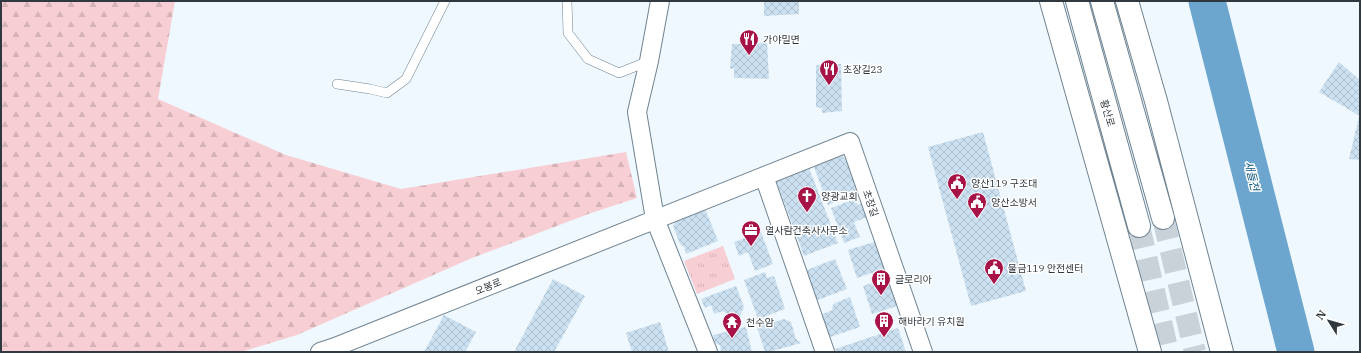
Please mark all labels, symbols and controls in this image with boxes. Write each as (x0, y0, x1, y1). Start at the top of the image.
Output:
restaurant icon: 가야밀면 (738, 28, 760, 56)
place label: 가야밀면 (763, 33, 800, 46)
restaurant icon: 초장길23 (818, 58, 840, 86)
place label: 초장길23 (843, 63, 883, 76)
street label: 황산로 (1097, 98, 1118, 128)
water label: 새들천 (1242, 160, 1263, 194)
public building icon: 양산119 구조대 (946, 172, 968, 200)
place label: 양산119 구조대 (971, 177, 1037, 190)
church icon: 양광교회 (796, 185, 818, 213)
street label: 초장길 (860, 188, 881, 218)
place label: 양광교회 (821, 190, 858, 203)
public building icon: 양산소방서 (966, 191, 988, 219)
place label: 양산소방서 (991, 196, 1037, 209)
office icon: 열사람건축사사무소 (740, 219, 762, 247)
place label: 열사람건축사사무소 (765, 224, 848, 237)
public building icon: 물금119 안전센터 (983, 257, 1005, 285)
place label: 물금119 안전센터 (1008, 262, 1084, 275)
building icon: 글로리아 (870, 268, 892, 296)
place label: 글로리아 (895, 273, 933, 286)
street label: 오봉로 (473, 275, 503, 298)
north arrow (1309, 301, 1349, 341)
text: N (1313, 307, 1329, 323)
building icon: 해바라기 유치원 (873, 310, 895, 338)
temple icon: 천수암 (721, 311, 743, 339)
place label: 해바라기 유치원 (898, 315, 965, 328)
place label: 천수암 (746, 316, 774, 329)

